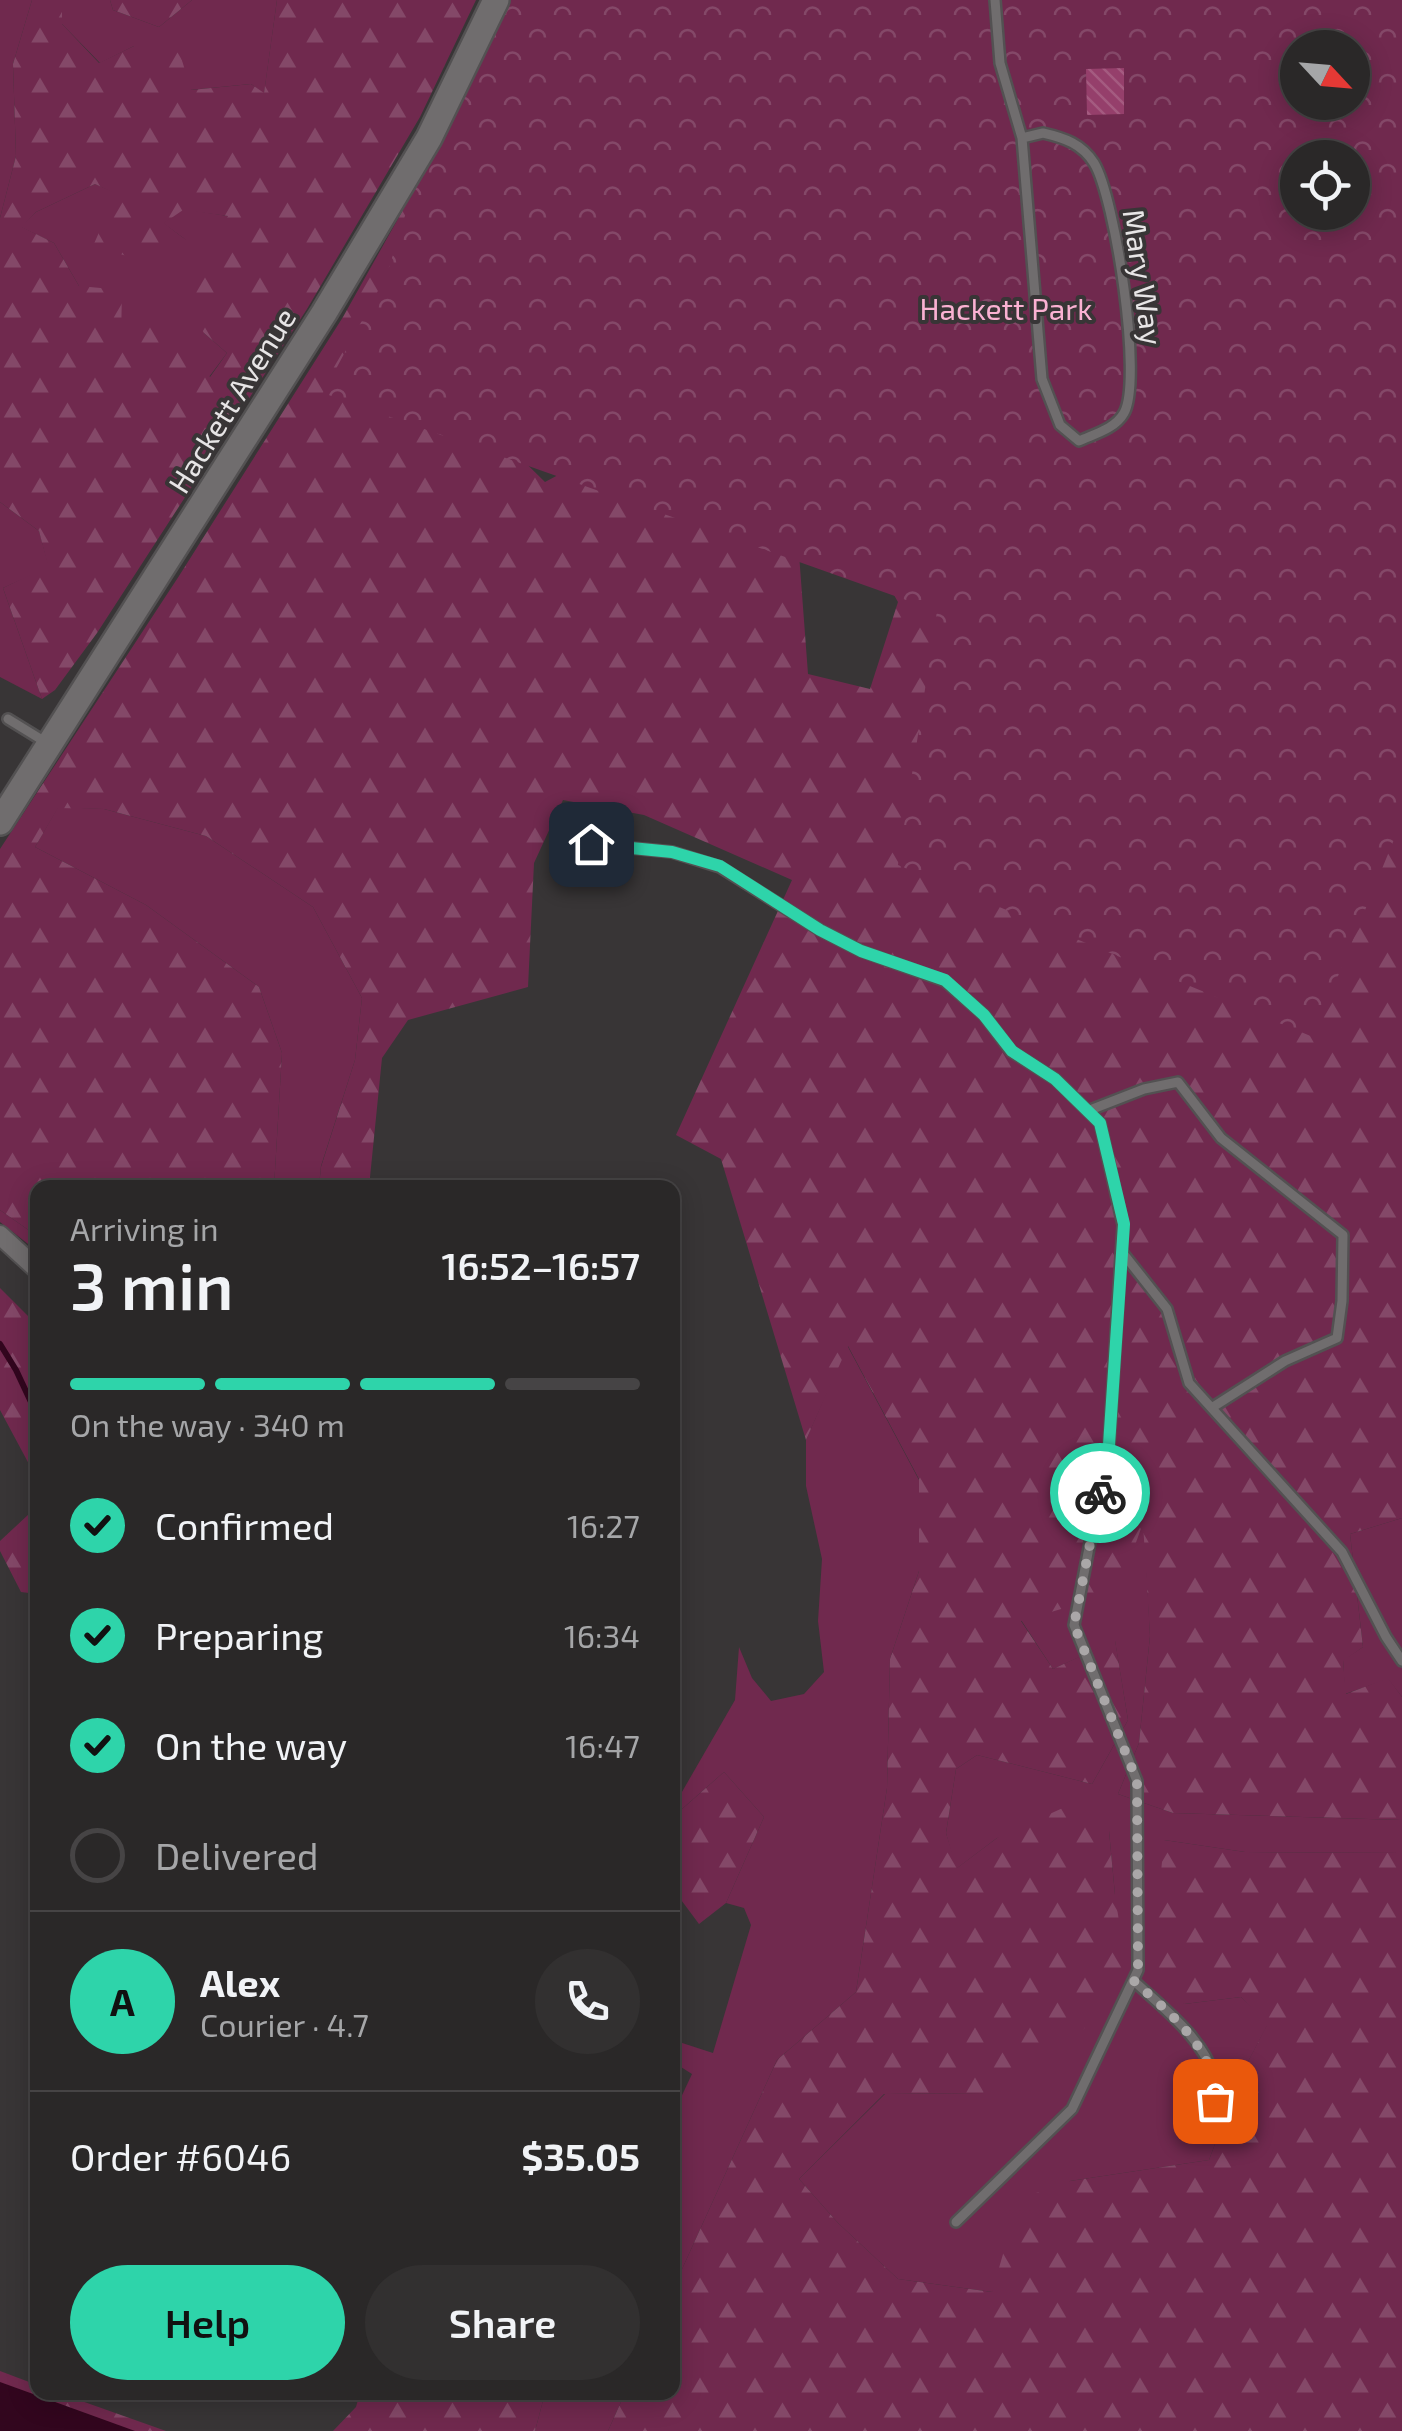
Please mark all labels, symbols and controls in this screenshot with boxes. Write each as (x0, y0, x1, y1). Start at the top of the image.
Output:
north arrow (1280, 30, 1370, 120)
map controls (1280, 30, 1370, 230)
button: locate (1280, 140, 1370, 230)
street label: Mary Way (1117, 207, 1171, 347)
park label: Hackett Park (919, 290, 1093, 326)
street label: Hackett Avenue (160, 301, 302, 499)
pin (549, 802, 634, 887)
icon: home (564, 817, 619, 872)
text: Arriving in (70, 1209, 219, 1247)
text: 16:52–16:57 (442, 1242, 640, 1288)
text: 3 min (70, 1245, 234, 1323)
text: On the way · 340 m (70, 1405, 345, 1443)
courier (1050, 1443, 1150, 1543)
icon: bike (1073, 1466, 1128, 1521)
icon: check (70, 1498, 125, 1553)
text: Confirmed (155, 1502, 334, 1548)
text: 16:27 (567, 1506, 640, 1544)
icon: check (70, 1608, 125, 1663)
text: Preparing (155, 1612, 323, 1658)
text: 16:34 (564, 1616, 640, 1654)
icon: check (70, 1718, 125, 1773)
text: On the way (155, 1722, 347, 1768)
text: 16:47 (565, 1726, 640, 1764)
text: Delivered (155, 1832, 319, 1878)
button: phone (535, 1949, 640, 2054)
text: Alex (200, 1959, 280, 2005)
text: A (110, 1978, 135, 2024)
text: Courier · 4.7 (200, 2005, 369, 2043)
pin (1173, 2059, 1258, 2144)
icon: bag (1188, 2074, 1243, 2129)
text: Order #6046 (70, 2133, 291, 2179)
text: $35.05 (521, 2133, 640, 2179)
button: Help (70, 2265, 345, 2380)
button: Share (365, 2265, 640, 2380)

